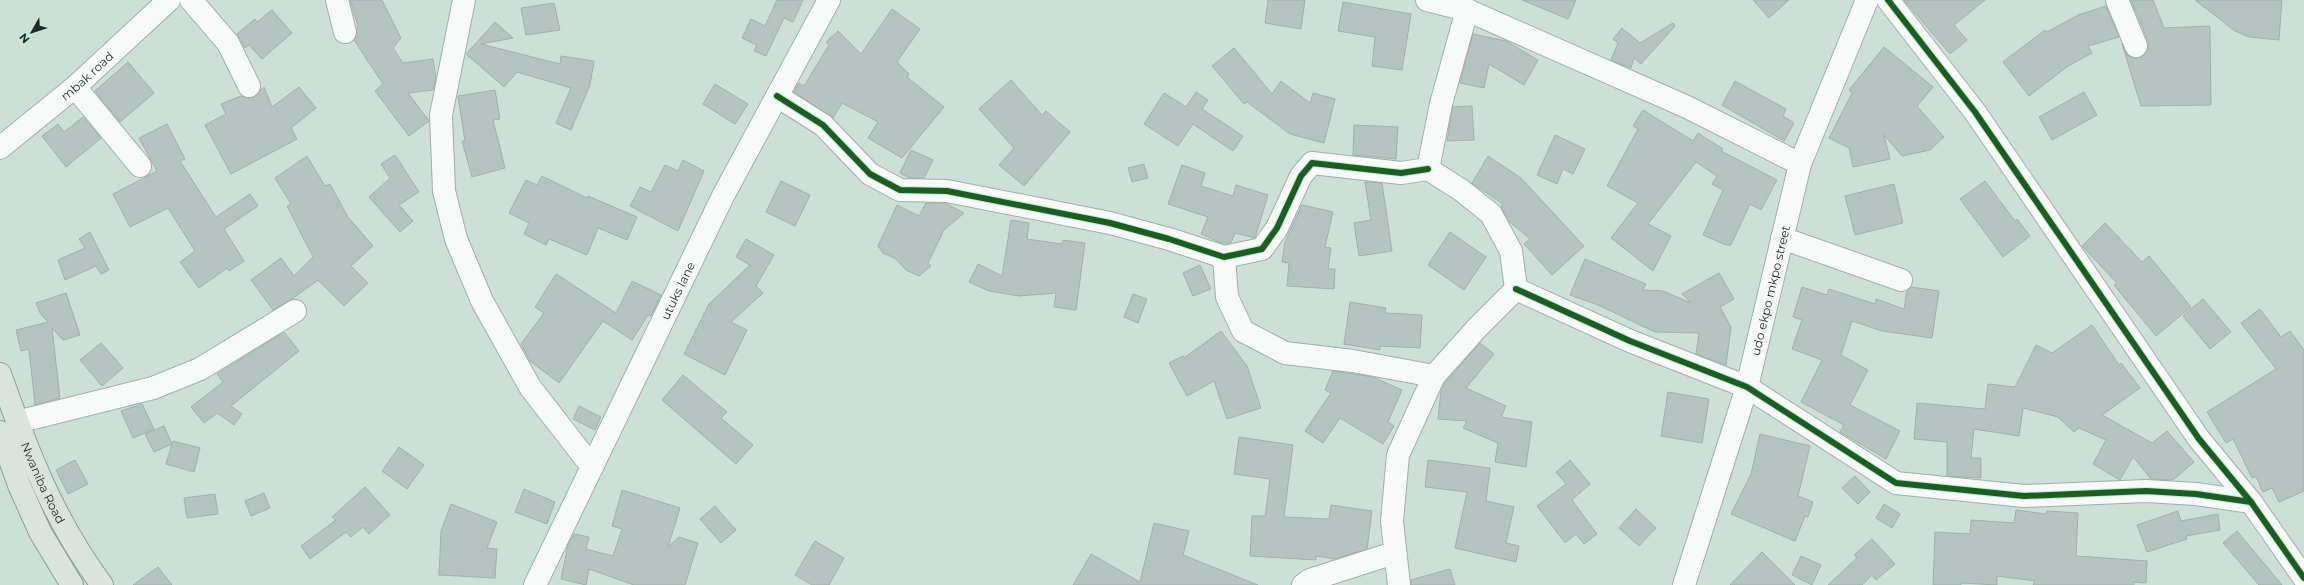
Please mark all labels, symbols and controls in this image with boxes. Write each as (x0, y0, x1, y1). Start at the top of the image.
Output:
north arrow (12, 12, 52, 52)
text: N (16, 30, 32, 46)
street label: mbak road (57, 48, 116, 103)
street label: udo ekpo mkpo street (1747, 224, 1793, 357)
street label: utuks lane (657, 259, 698, 322)
street label: Nwaniba Road (18, 440, 69, 526)

